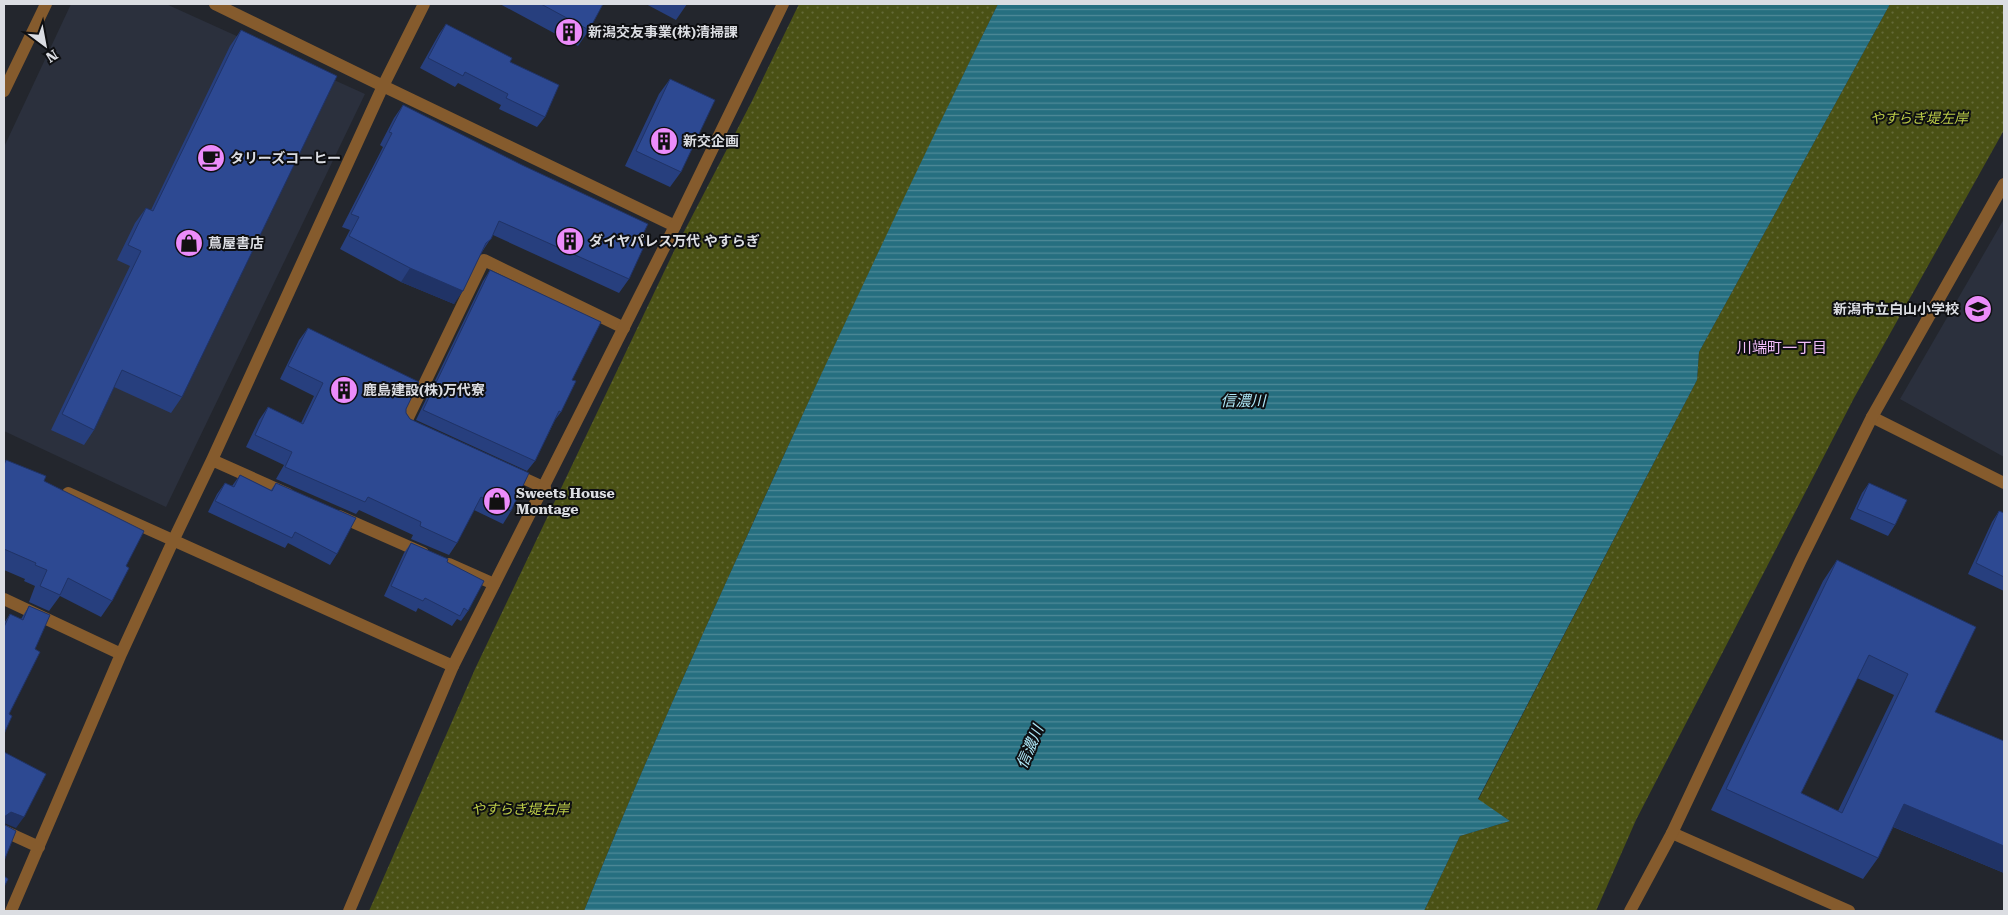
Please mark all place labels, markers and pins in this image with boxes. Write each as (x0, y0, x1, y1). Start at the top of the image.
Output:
building icon: 新潟交友事業(株)清掃課 (554, 17, 584, 47)
place label: 新潟交友事業(株)清掃課 (588, 24, 738, 40)
building icon: 新交企画 (649, 126, 679, 156)
place label: 新交企画 (683, 133, 739, 149)
cafe icon: タリーズコーヒー (196, 143, 226, 173)
place label: タリーズコーヒー (230, 150, 341, 166)
building icon: ダイヤパレス万代 やすらぎ (555, 226, 585, 256)
shop icon: 蔦屋書店 (174, 228, 204, 258)
place label: ダイヤパレス万代 やすらぎ (589, 233, 760, 249)
place label: 蔦屋書店 (208, 235, 264, 251)
school or university icon: 新潟市立白山小学校 (1963, 294, 1993, 324)
place label: 新潟市立白山小学校 (1833, 301, 1959, 317)
building icon: 鹿島建設(株)万代寮 (329, 375, 359, 405)
place label: 鹿島建設(株)万代寮 (363, 382, 485, 398)
place label: Sweets House Montage (516, 485, 615, 517)
shop icon: Sweets House Montage (482, 486, 512, 516)

